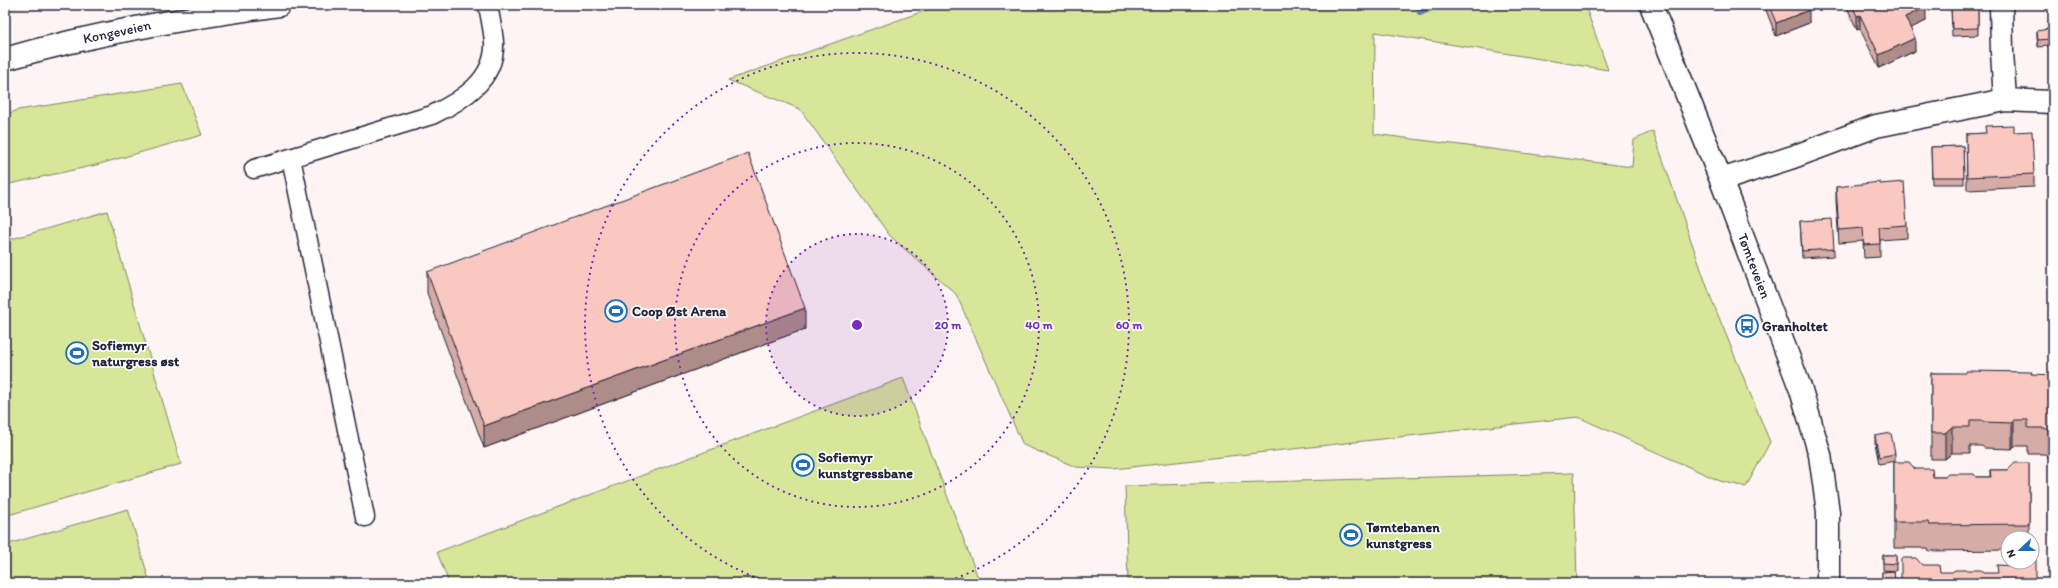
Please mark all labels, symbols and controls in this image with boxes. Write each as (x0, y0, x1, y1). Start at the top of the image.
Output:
street label: Kongeveien (81, 16, 153, 47)
street label: Tømteveien (1734, 231, 1774, 301)
sports icon: Coop Øst Arena (603, 298, 629, 324)
place label: Coop Øst Arena (632, 303, 726, 320)
bus stop icon: Granholtet (1734, 313, 1760, 339)
centre of rings (850, 318, 864, 332)
text: 20 m (935, 318, 962, 332)
text: 40 m (1025, 318, 1054, 332)
text: 60 m (1116, 318, 1143, 332)
place label: Granholtet (1762, 318, 1828, 335)
place label: Sofiemyr naturgress øst (91, 337, 180, 370)
sports icon: Sofiemyr naturgress øst (64, 340, 90, 366)
place label: Sofiemyr kunstgressbane (818, 449, 913, 482)
sports icon: Sofiemyr kunstgressbane (790, 452, 816, 478)
place label: Tømtebanen kunstgress (1365, 519, 1440, 552)
sports icon: Tømtebanen kunstgress (1338, 522, 1364, 548)
north arrow (2000, 530, 2040, 570)
text: N (2004, 548, 2019, 559)

